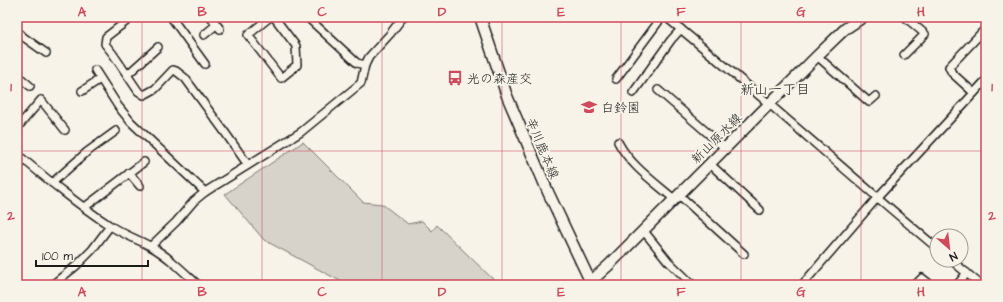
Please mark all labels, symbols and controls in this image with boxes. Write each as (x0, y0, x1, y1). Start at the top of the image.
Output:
text: A (78, 3, 87, 21)
text: B (197, 3, 207, 21)
text: C (317, 3, 327, 21)
text: D (438, 3, 447, 21)
text: E (557, 3, 565, 21)
text: F (676, 3, 686, 21)
text: G (796, 3, 806, 21)
text: H (917, 3, 925, 21)
bus stop icon: 光の森産交 (446, 69, 464, 87)
place label: 光の森産交 (467, 70, 532, 88)
text: 1 (10, 78, 12, 96)
text: 1 (991, 78, 993, 96)
district label: 新山一丁目 (740, 80, 810, 100)
school or university icon: 白鈴園 (580, 98, 598, 116)
place label: 白鈴園 (601, 99, 640, 117)
street label: 新山原水線 (687, 109, 747, 168)
street label: 辛川鹿本線 (521, 115, 563, 183)
text: 2 (6, 207, 15, 225)
text: 2 (987, 207, 996, 225)
north arrow (929, 228, 969, 268)
scale bar (36, 242, 148, 268)
text: 100 m (42, 248, 73, 265)
text: N (947, 248, 960, 265)
text: A (78, 283, 87, 301)
text: B (197, 283, 207, 301)
text: C (317, 283, 327, 301)
text: D (438, 283, 447, 301)
text: E (557, 283, 565, 301)
text: F (676, 283, 686, 301)
text: G (796, 283, 806, 301)
text: H (917, 283, 925, 301)

